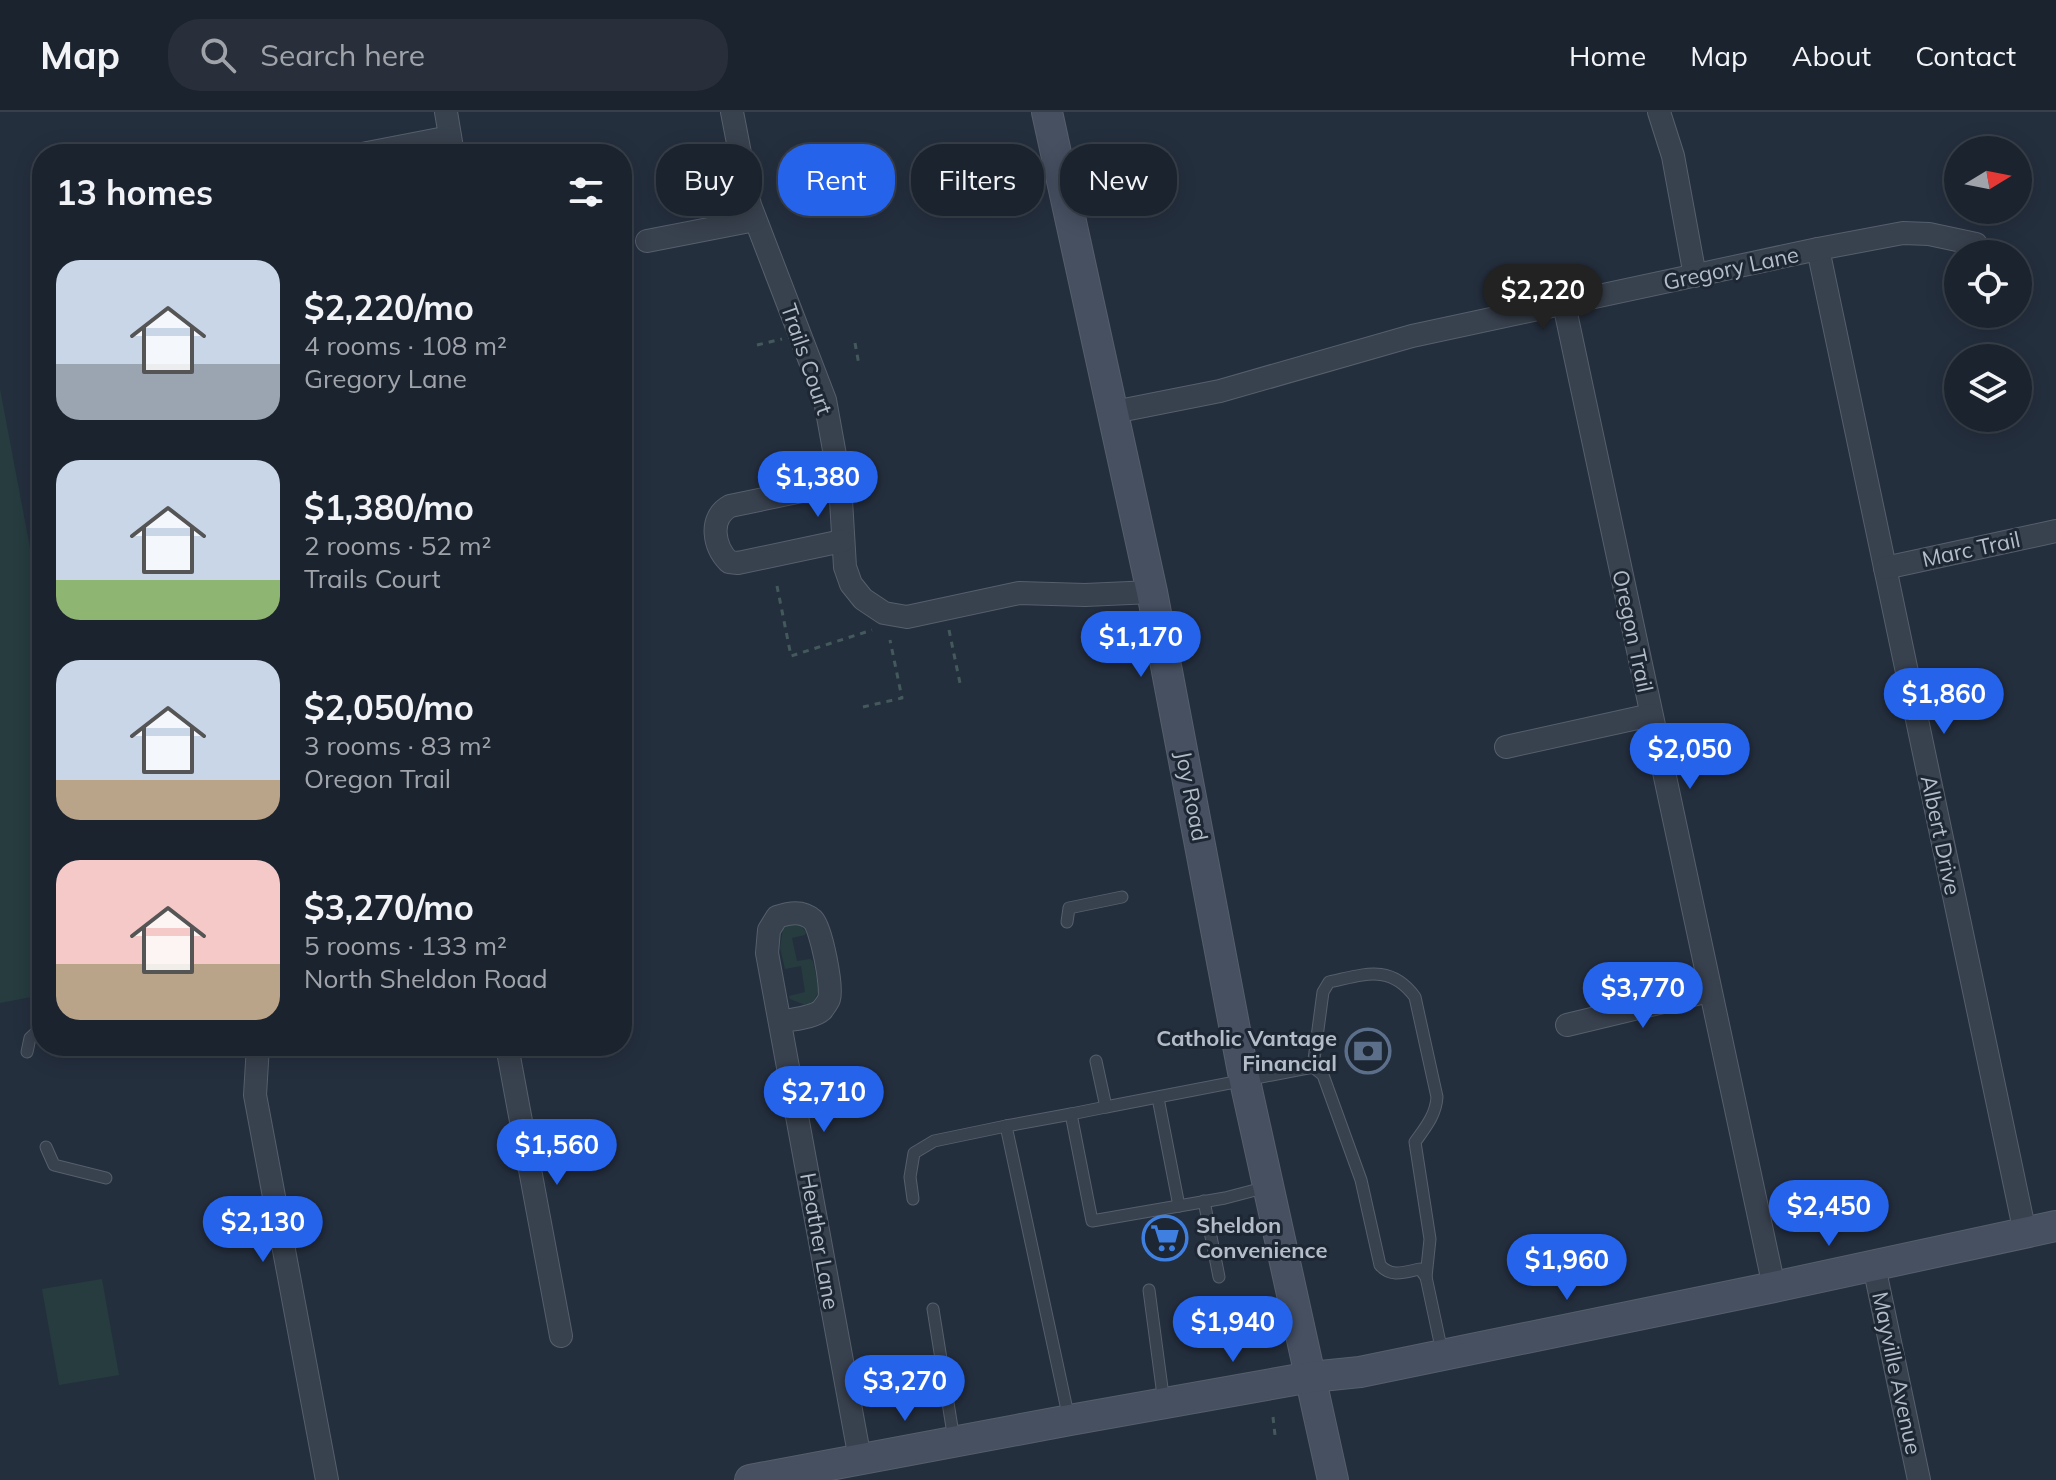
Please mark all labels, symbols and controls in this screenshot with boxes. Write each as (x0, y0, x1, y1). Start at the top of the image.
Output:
search box (168, 19, 728, 91)
text: Map (40, 31, 120, 79)
icon: search (196, 33, 240, 77)
text: Search here (260, 36, 425, 74)
text: Home (1569, 38, 1646, 73)
text: Map (1690, 38, 1748, 73)
text: About (1792, 38, 1871, 73)
text: Contact (1915, 38, 2016, 73)
north arrow (1944, 136, 2032, 224)
map controls (1944, 136, 2032, 432)
chip: Buy (656, 144, 762, 216)
chip: Rent (778, 144, 895, 216)
chip: Filters (911, 144, 1044, 216)
chip: New (1060, 144, 1177, 216)
icon: filters (564, 170, 608, 214)
text: 13 homes (56, 171, 213, 214)
street label: Gregory Lane (1661, 240, 1801, 296)
button: locate (1944, 240, 2032, 328)
pin: $2,220 (1478, 264, 1608, 332)
text: $2,220 (1501, 273, 1585, 306)
text: $2,220/mo (304, 286, 474, 329)
icon: home (120, 292, 216, 388)
street label: Trails Court (775, 300, 839, 418)
text: 4 rooms · 108 m² (304, 329, 507, 362)
button: layers (1944, 344, 2032, 432)
text: Gregory Lane (304, 362, 467, 395)
pin: $1,380 (753, 451, 883, 519)
text: $1,380 (776, 460, 860, 493)
text: $1,380/mo (304, 486, 474, 529)
icon: home (120, 492, 216, 588)
street label: Marc Trail (1919, 525, 2023, 573)
text: 2 rooms · 52 m² (304, 529, 491, 562)
text: Trails Court (304, 562, 441, 595)
street label: Oregon Trail (1606, 567, 1660, 695)
pin: $1,170 (1076, 611, 1206, 679)
text: $1,170 (1099, 620, 1183, 653)
pin: $1,860 (1879, 668, 2009, 736)
text: $1,860 (1902, 677, 1986, 710)
text: $2,050/mo (304, 686, 474, 729)
icon: home (120, 692, 216, 788)
pin: $2,050 (1625, 723, 1755, 791)
text: 3 rooms · 83 m² (304, 729, 491, 762)
text: $2,050 (1648, 732, 1732, 765)
street label: Joy Road (1170, 749, 1214, 843)
text: Oregon Trail (304, 762, 451, 795)
street label: Albert Drive (1915, 773, 1967, 897)
text: $3,270/mo (304, 886, 474, 929)
icon: home (120, 892, 216, 988)
text: 5 rooms · 133 m² (304, 929, 507, 962)
text: North Sheldon Road (304, 962, 548, 995)
pin: $3,770 (1578, 962, 1708, 1030)
text: $3,770 (1601, 971, 1685, 1004)
place label: Catholic Vantage Financial (1156, 1024, 1337, 1077)
bank icon: Catholic Vantage Financial (1344, 1027, 1392, 1075)
pin: $2,710 (759, 1066, 889, 1134)
text: $2,710 (782, 1075, 866, 1108)
pin: $1,560 (492, 1119, 622, 1187)
text: $1,560 (515, 1128, 599, 1161)
street label: Heather Lane (794, 1170, 846, 1312)
pin: $2,450 (1764, 1180, 1894, 1248)
text: $2,450 (1787, 1189, 1871, 1222)
pin: $2,130 (198, 1196, 328, 1264)
text: $2,130 (221, 1205, 305, 1238)
place label: Sheldon Convenience (1196, 1211, 1328, 1264)
supermarket icon: Sheldon Convenience (1141, 1214, 1189, 1262)
pin: $1,960 (1502, 1234, 1632, 1302)
text: $1,960 (1525, 1243, 1609, 1276)
street label: Mayville Avenue (1866, 1289, 1928, 1457)
pin: $1,940 (1168, 1296, 1298, 1364)
text: $1,940 (1191, 1305, 1275, 1338)
pin: $3,270 (840, 1355, 970, 1423)
text: $3,270 (863, 1364, 947, 1397)

